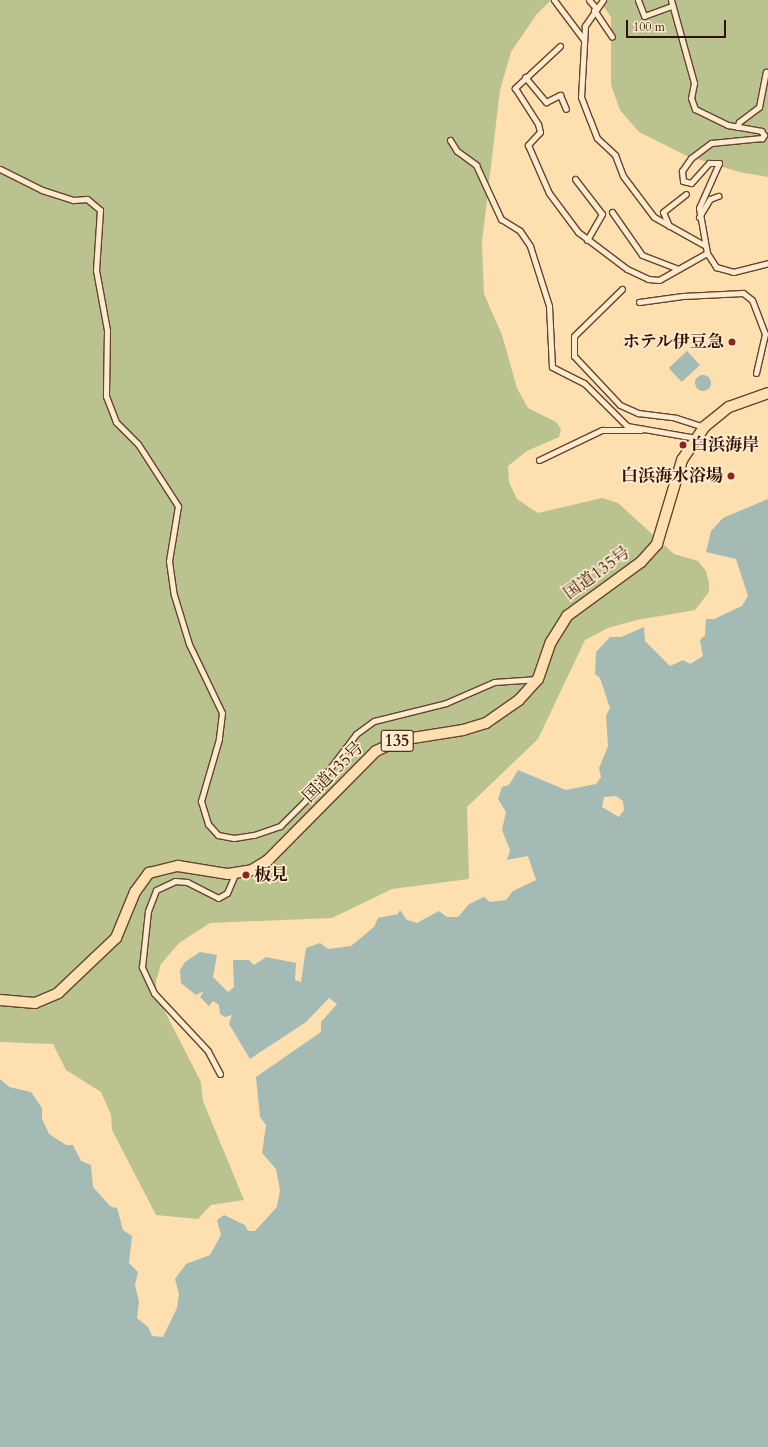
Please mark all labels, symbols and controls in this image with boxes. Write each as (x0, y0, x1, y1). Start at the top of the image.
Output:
scale bar (628, 12, 728, 38)
text: 100 m (633, 19, 665, 35)
place label: ホテル伊豆急 (622, 332, 724, 352)
marker: ホテル伊豆急 (727, 337, 737, 347)
place label: 白浜海岸 (691, 435, 759, 455)
marker: 白浜海岸 (678, 440, 688, 450)
place label: 白浜海水浴場 (621, 466, 723, 486)
marker: 白浜海水浴場 (726, 471, 736, 481)
street label: 国道135号 (560, 542, 634, 604)
road number: 135 (380, 727, 414, 755)
street label: 国道135号 (299, 738, 367, 806)
place label: 板見 (254, 865, 288, 885)
marker: 板見 (241, 870, 251, 880)

